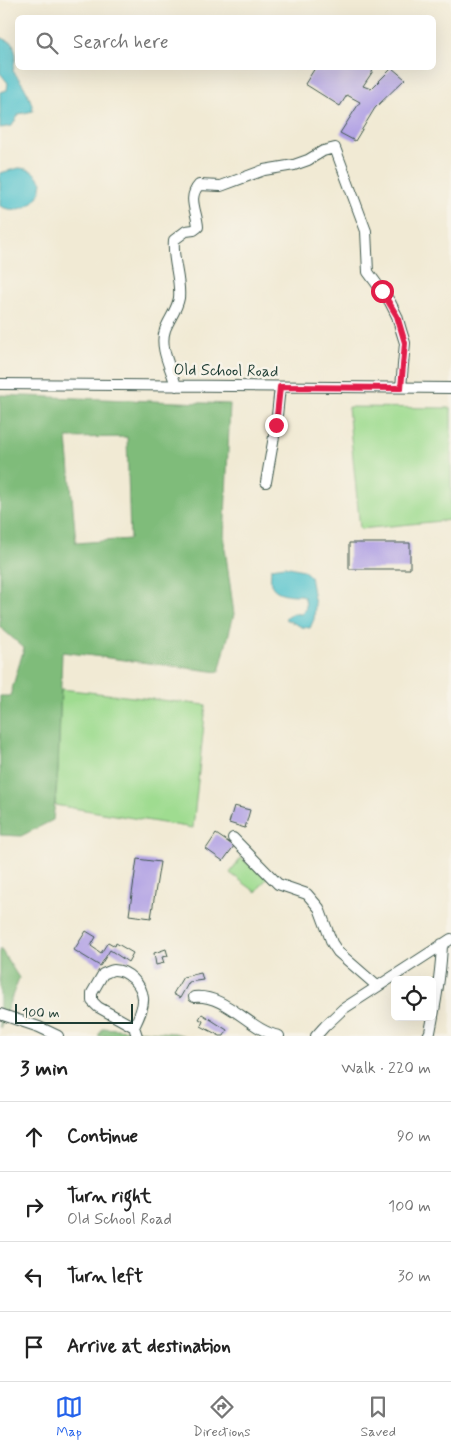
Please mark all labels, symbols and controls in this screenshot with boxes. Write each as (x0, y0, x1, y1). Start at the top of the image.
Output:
search box (15, 15, 436, 70)
icon: search (33, 29, 61, 57)
text: Search here (73, 30, 169, 55)
route start (371, 280, 394, 303)
street label: Old School Road (173, 360, 279, 382)
route end (265, 414, 288, 437)
map controls (391, 976, 436, 1021)
button: locate (391, 976, 436, 1021)
scale bar (15, 1001, 132, 1024)
text: 100 m (22, 1004, 60, 1022)
text: 3 min (20, 1055, 68, 1083)
text: Walk · 220 m (341, 1058, 431, 1079)
icon: ahead (20, 1123, 48, 1151)
text: Continue (67, 1124, 138, 1149)
text: 90 m (397, 1126, 431, 1147)
text: Turn right (67, 1184, 151, 1209)
icon: right (20, 1193, 48, 1221)
text: 100 m (388, 1196, 431, 1217)
text: Old School Road (67, 1209, 172, 1230)
icon: left (20, 1263, 48, 1291)
text: Turn left (67, 1264, 143, 1289)
text: 30 m (398, 1266, 431, 1287)
icon: arrive (20, 1333, 48, 1361)
text: Arrive at destination (67, 1334, 231, 1359)
tab: Map (55, 1393, 83, 1441)
tab: Directions (193, 1393, 251, 1441)
tab: Saved (361, 1393, 396, 1441)

